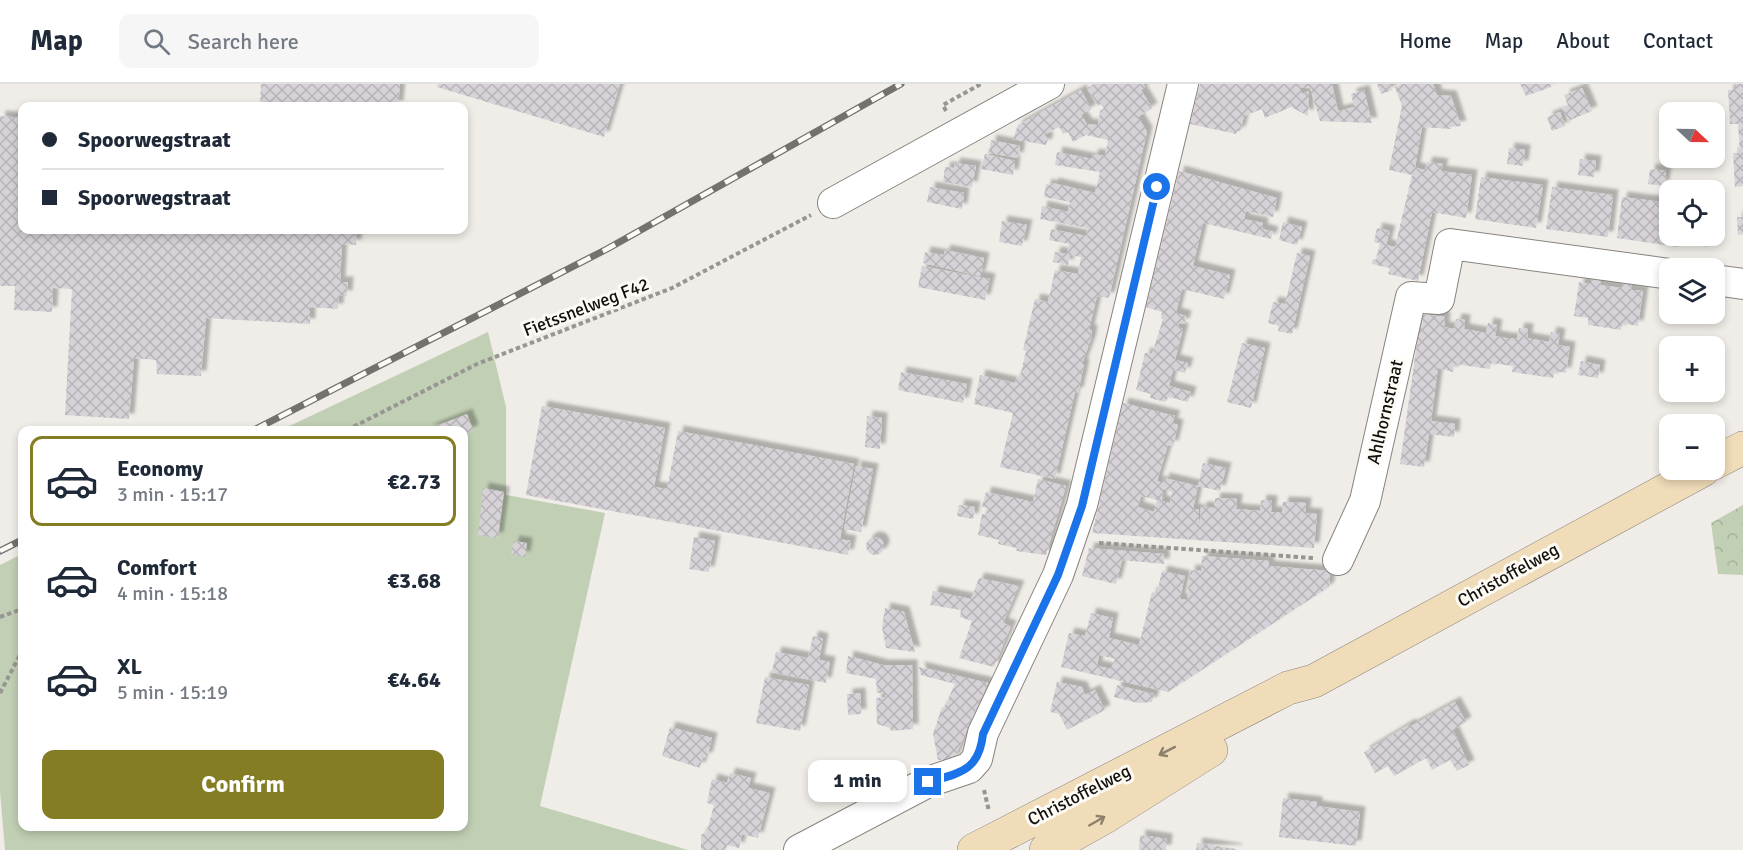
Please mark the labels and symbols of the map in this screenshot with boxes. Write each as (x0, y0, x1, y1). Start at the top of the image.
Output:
north arrow (1659, 102, 1725, 168)
route start (1143, 173, 1170, 200)
street label: Fietssnelweg F42 (520, 273, 652, 341)
street label: Ahlhornstraat (1362, 358, 1408, 466)
street label: Christoffelweg (1453, 538, 1563, 612)
one-way arrow (1159, 745, 1176, 757)
street label: Christoffelweg (1024, 760, 1134, 830)
callout: 1 min (808, 761, 907, 803)
route end (914, 768, 941, 795)
one-way arrow (1088, 815, 1105, 827)

